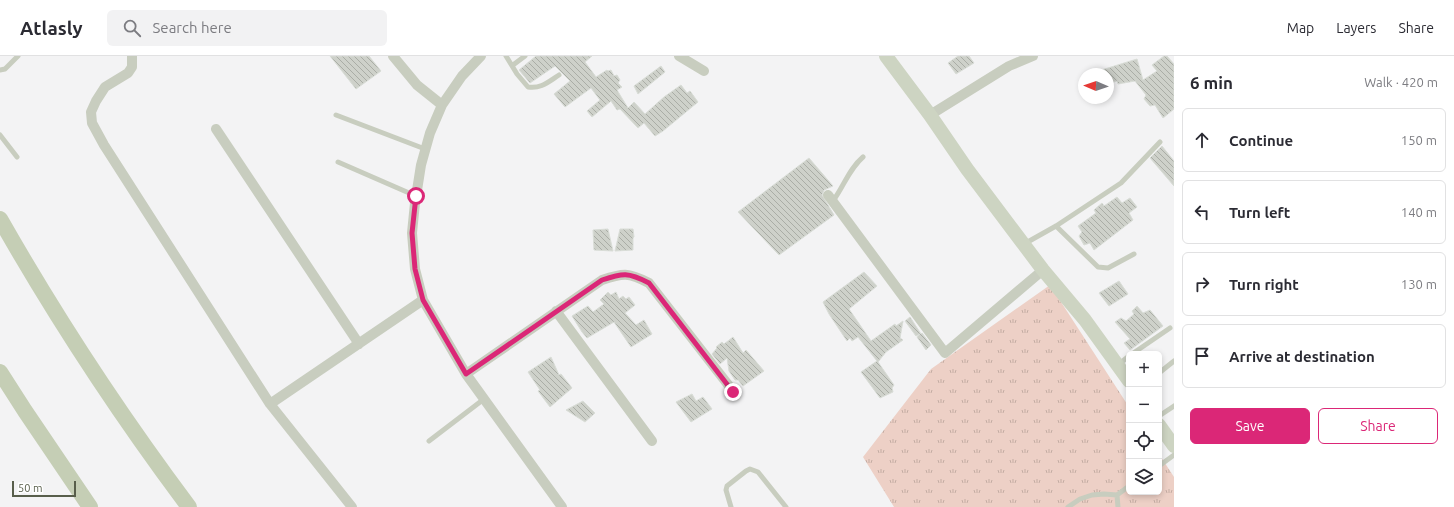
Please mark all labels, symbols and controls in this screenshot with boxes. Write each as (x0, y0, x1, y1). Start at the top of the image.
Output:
search box (107, 10, 387, 46)
text: Atlasly (20, 17, 83, 39)
icon: search (121, 17, 143, 39)
text: Search here (153, 19, 232, 36)
text: Map (1287, 20, 1314, 36)
text: Layers (1336, 20, 1376, 36)
text: Share (1398, 20, 1434, 36)
north arrow (1078, 68, 1114, 104)
text: 6 min (1190, 73, 1233, 92)
text: Walk · 420 m (1364, 75, 1438, 89)
icon: ahead (1191, 129, 1213, 151)
text: Continue (1229, 132, 1293, 149)
text: 150 m (1401, 133, 1437, 147)
route start (407, 187, 425, 205)
icon: left (1191, 201, 1213, 223)
text: Turn left (1229, 204, 1290, 221)
text: 140 m (1401, 205, 1437, 219)
icon: right (1191, 273, 1213, 295)
text: Turn right (1229, 276, 1299, 293)
text: 130 m (1401, 277, 1437, 291)
icon: arrive (1191, 345, 1213, 367)
text: Arrive at destination (1229, 348, 1375, 365)
map controls (1126, 351, 1162, 495)
button: + (1126, 351, 1162, 387)
route end (724, 383, 742, 401)
button: − (1126, 387, 1162, 423)
button: Save (1190, 408, 1310, 444)
button: Share (1318, 408, 1438, 444)
button: locate (1126, 423, 1162, 459)
button: layers (1126, 459, 1162, 495)
scale bar (12, 479, 76, 498)
text: 50 m (18, 482, 42, 494)

